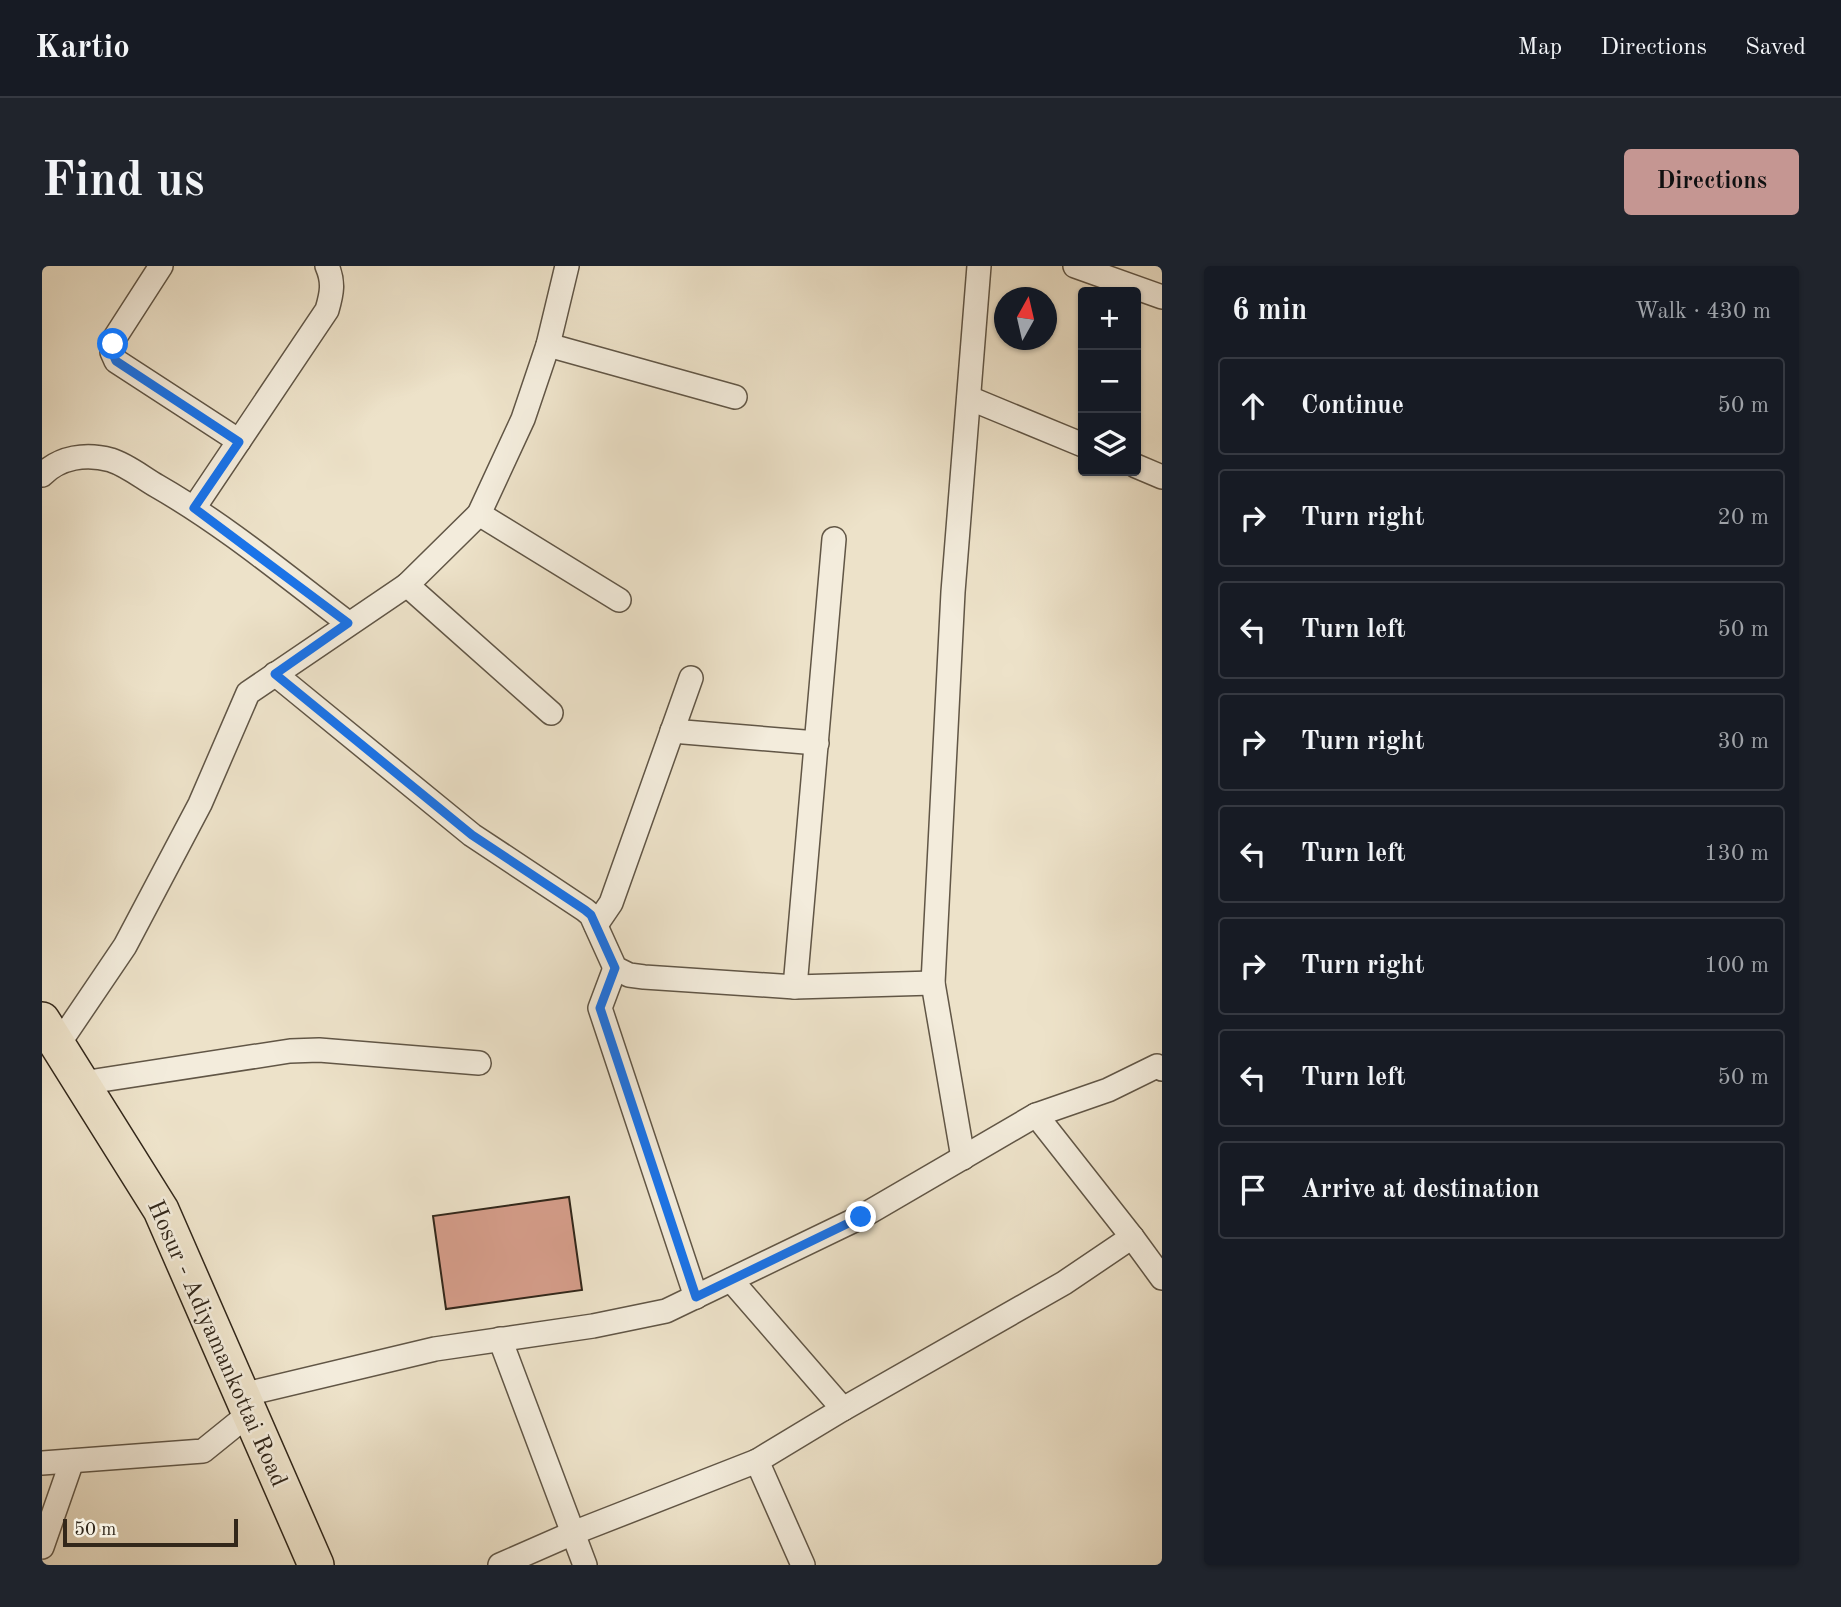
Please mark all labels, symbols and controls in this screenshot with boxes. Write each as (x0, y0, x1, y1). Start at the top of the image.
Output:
text: Kartio (35, 32, 130, 65)
text: Map (1518, 36, 1562, 60)
text: Directions (1600, 36, 1707, 60)
text: Saved (1745, 36, 1806, 60)
button: Directions (1624, 149, 1799, 215)
text: Find us (42, 158, 205, 207)
north arrow (994, 287, 1057, 350)
map controls (1078, 287, 1141, 476)
button: + (1078, 287, 1141, 350)
text: 6 min (1232, 296, 1307, 326)
text: Walk · 430 m (1635, 300, 1771, 323)
route start (97, 328, 128, 359)
button: − (1078, 350, 1141, 413)
icon: ahead (1234, 387, 1272, 425)
text: Continue (1301, 393, 1404, 419)
text: 50 m (1718, 394, 1769, 417)
button: layers (1078, 413, 1141, 476)
icon: right (1234, 499, 1272, 537)
text: Turn right (1301, 505, 1424, 531)
text: 20 m (1718, 506, 1769, 529)
icon: left (1234, 611, 1272, 649)
text: Turn left (1301, 617, 1406, 643)
text: 50 m (1718, 618, 1769, 641)
icon: right (1234, 723, 1272, 761)
text: Turn right (1301, 729, 1424, 755)
text: 30 m (1718, 730, 1769, 753)
icon: left (1234, 835, 1272, 873)
text: Turn left (1301, 841, 1406, 867)
text: 130 m (1704, 842, 1769, 865)
icon: right (1234, 947, 1272, 985)
text: Turn right (1301, 953, 1424, 979)
text: 100 m (1704, 954, 1769, 977)
icon: left (1234, 1059, 1272, 1097)
text: Turn left (1301, 1065, 1406, 1091)
text: 50 m (1718, 1066, 1769, 1089)
icon: arrive (1234, 1171, 1272, 1209)
text: Arrive at destination (1301, 1177, 1540, 1203)
street label: Hosur - Adiyamankottai Road (142, 1197, 290, 1491)
route end (845, 1201, 876, 1232)
scale bar (63, 1516, 238, 1548)
text: 50 m (74, 1521, 116, 1540)

